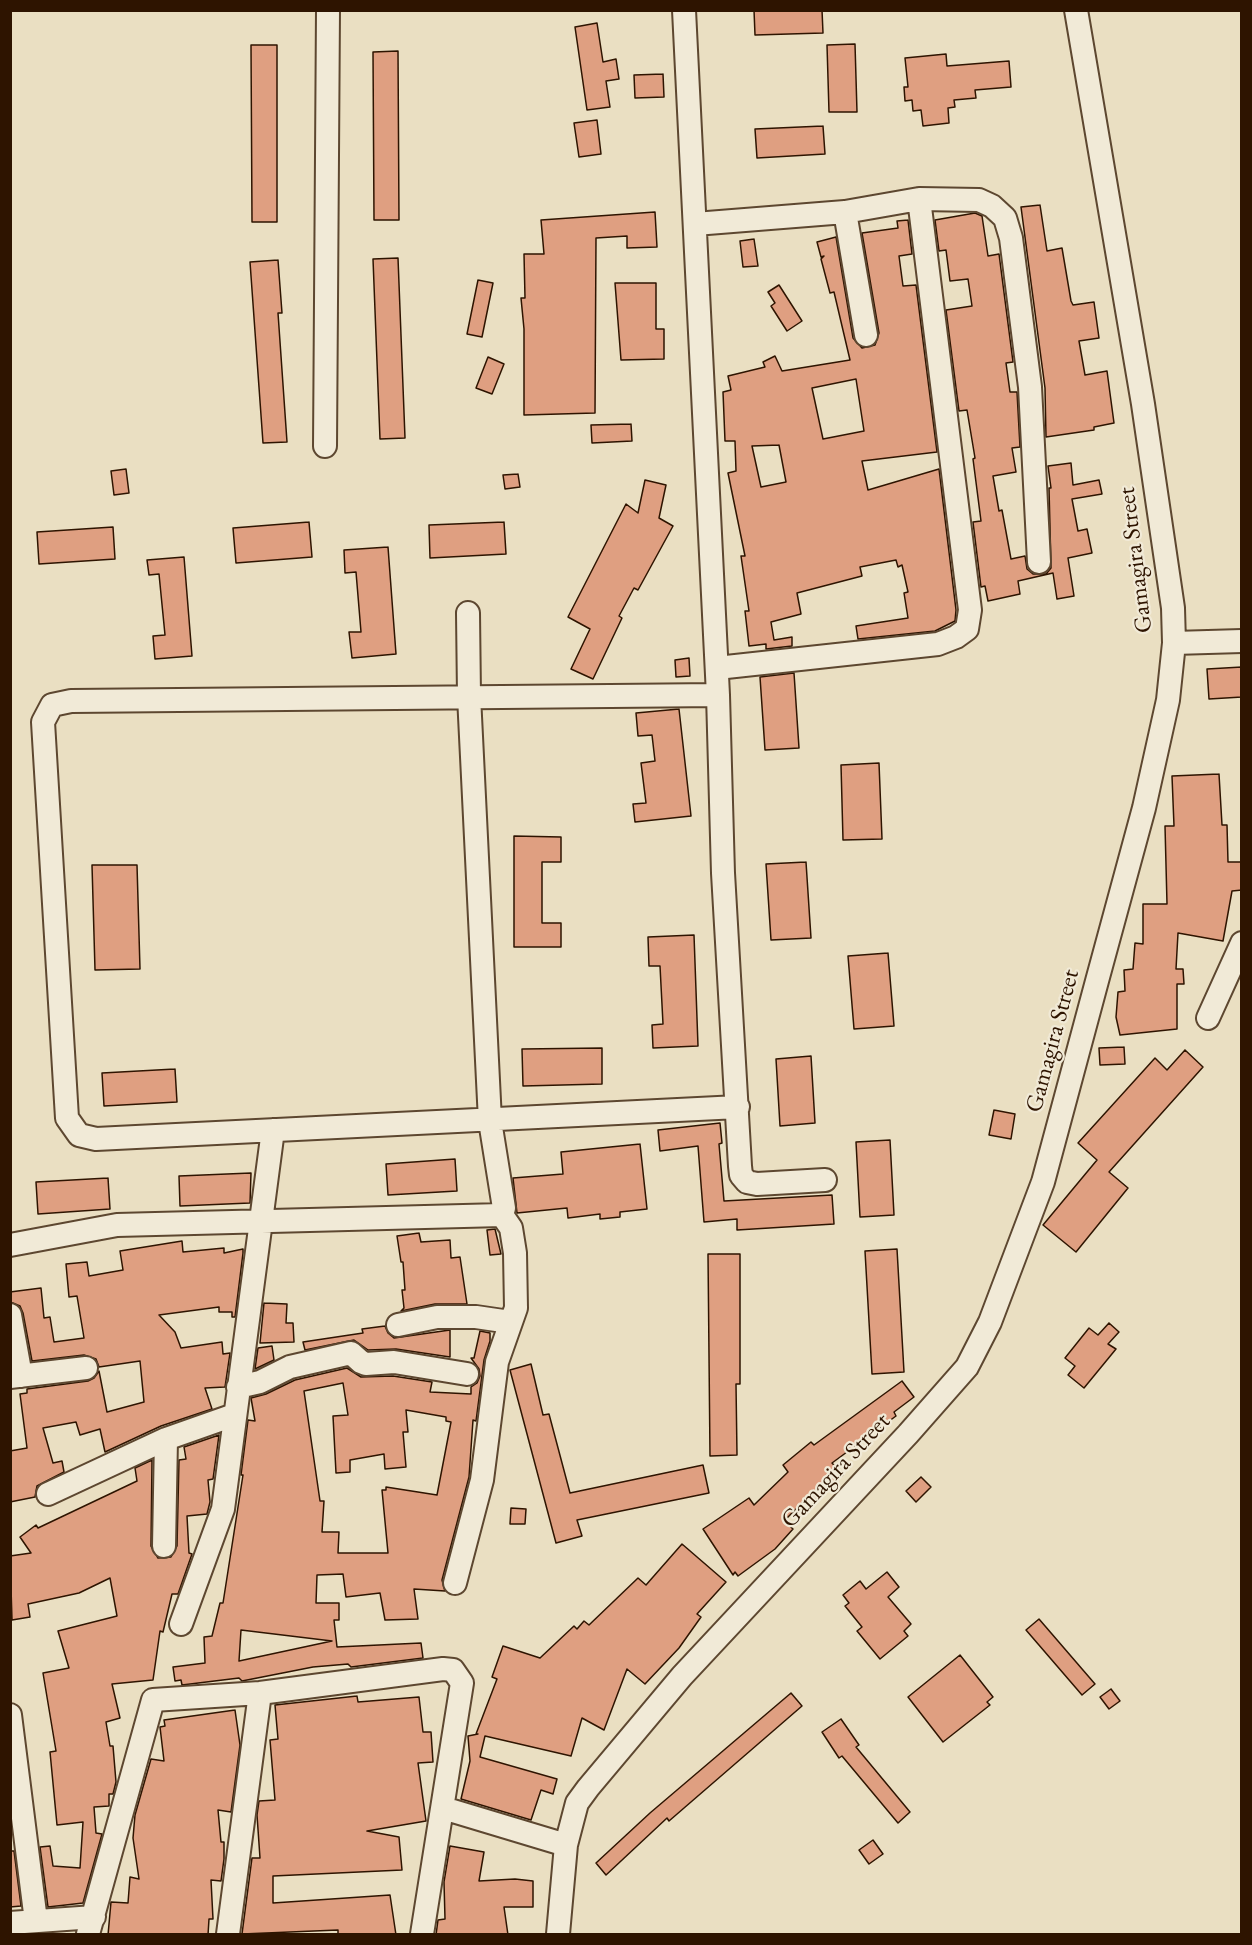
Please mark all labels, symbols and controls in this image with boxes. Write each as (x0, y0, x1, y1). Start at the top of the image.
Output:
street label: Gamagira Street (1113, 485, 1159, 635)
street label: Gamagira Street (1020, 966, 1086, 1116)
street label: Gamagira Street (775, 1408, 897, 1534)

